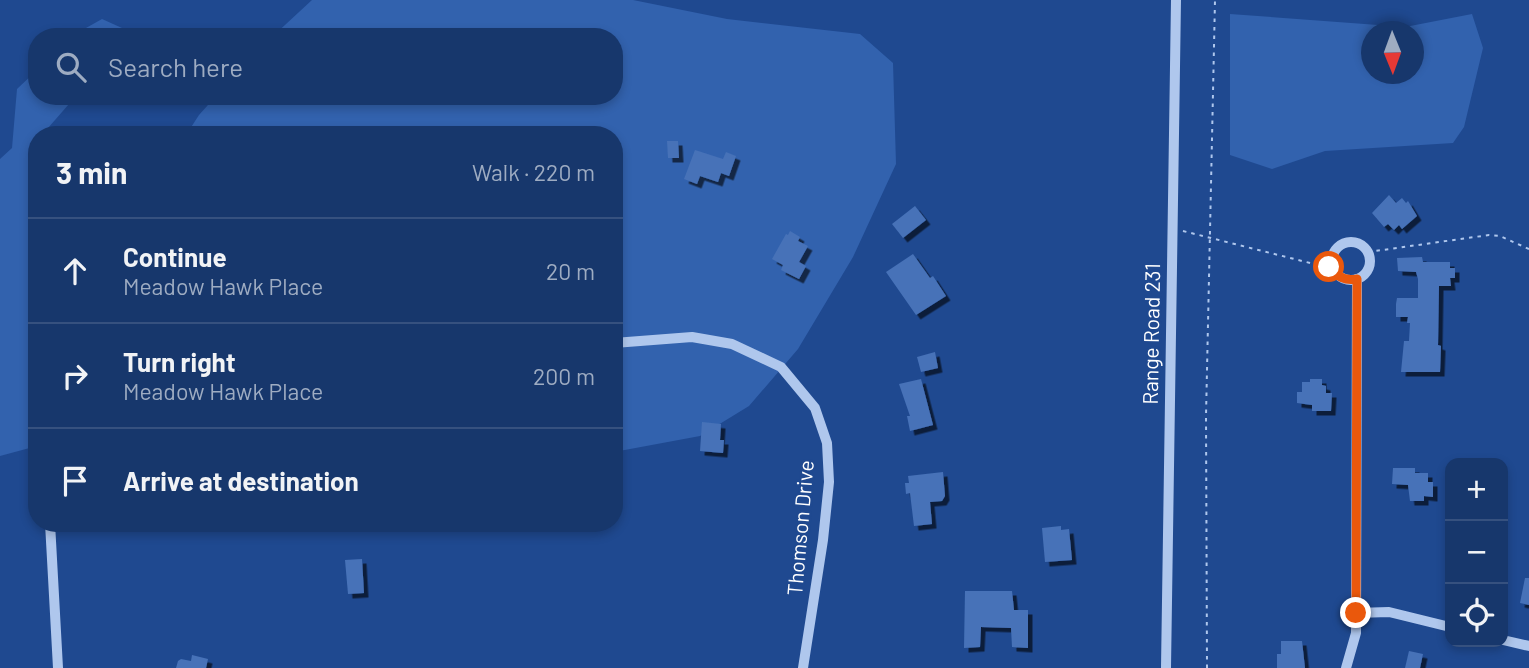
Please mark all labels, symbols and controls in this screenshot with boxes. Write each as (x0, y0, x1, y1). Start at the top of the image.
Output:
north arrow (1361, 21, 1424, 84)
search box (28, 28, 623, 105)
icon: search (52, 48, 90, 86)
text: Search here (108, 51, 243, 82)
text: 3 min (56, 154, 127, 190)
text: Walk · 220 m (472, 158, 595, 186)
text: Continue (123, 241, 227, 272)
route start (1313, 251, 1344, 282)
icon: ahead (56, 252, 94, 290)
text: 20 m (546, 257, 595, 285)
street label: Range Road 231 (1137, 263, 1164, 405)
text: Meadow Hawk Place (123, 272, 323, 300)
text: Turn right (123, 346, 236, 377)
icon: right (56, 357, 94, 395)
text: 200 m (533, 362, 595, 390)
text: Meadow Hawk Place (123, 377, 323, 405)
map controls (1445, 458, 1508, 647)
button: + (1445, 458, 1508, 521)
street label: Thomson Drive (781, 459, 818, 597)
icon: arrive (56, 462, 94, 500)
text: Arrive at destination (123, 465, 359, 496)
button: − (1445, 521, 1508, 584)
button: locate (1445, 584, 1508, 647)
route end (1340, 597, 1371, 628)

